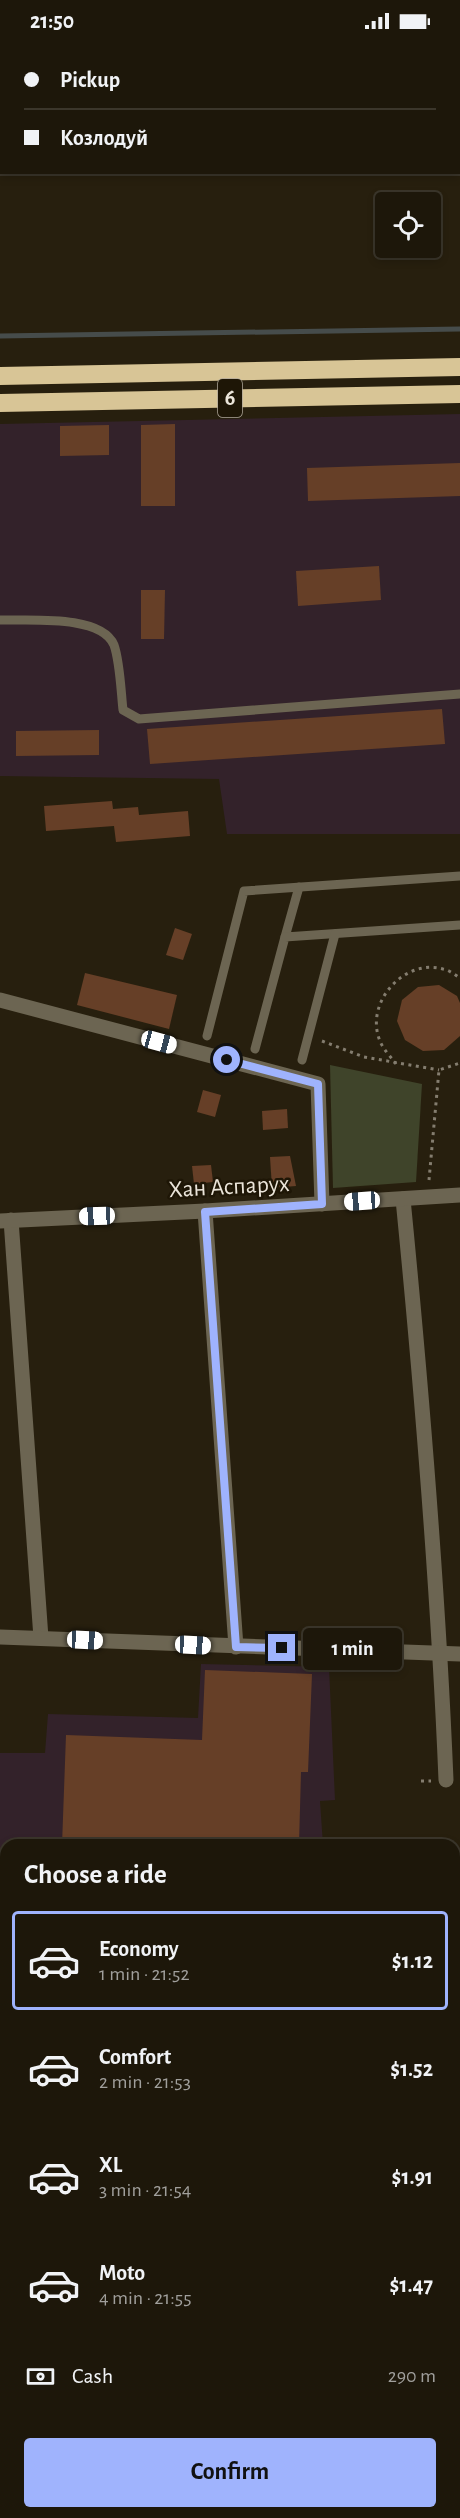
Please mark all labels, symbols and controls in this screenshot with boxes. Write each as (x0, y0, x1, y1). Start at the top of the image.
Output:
text: 21:50 (30, 10, 74, 32)
text: Pickup (60, 69, 120, 91)
text: Козлодуй (60, 127, 148, 149)
map controls (375, 192, 441, 258)
button: locate (375, 192, 441, 258)
road number: 6 (218, 379, 242, 417)
car (139, 1029, 179, 1055)
route start (213, 1046, 240, 1073)
street label: Хан Аспарух (168, 1172, 290, 1202)
car (343, 1191, 381, 1211)
car (79, 1206, 115, 1226)
callout: 1 min (303, 1627, 402, 1669)
car (67, 1630, 103, 1650)
route end (268, 1634, 295, 1661)
car (175, 1635, 211, 1655)
text: 1 min (331, 1639, 374, 1659)
text: Choose a ride (24, 1861, 167, 1888)
icon: car (27, 1934, 81, 1988)
text: Economy (99, 1938, 179, 1960)
text: $1.12 (392, 1950, 433, 1972)
text: 1 min · 21:52 (99, 1964, 190, 1984)
icon: car (27, 2042, 81, 2096)
text: Comfort (99, 2046, 171, 2068)
text: $1.52 (390, 2058, 433, 2080)
text: 2 min · 21:53 (99, 2072, 191, 2092)
icon: car (27, 2150, 81, 2204)
text: XL (99, 2154, 122, 2176)
text: $1.91 (392, 2166, 433, 2188)
text: 3 min · 21:54 (99, 2180, 191, 2200)
icon: car (27, 2258, 81, 2312)
text: Moto (99, 2262, 145, 2284)
text: $1.47 (390, 2274, 433, 2296)
text: 4 min · 21:55 (99, 2288, 192, 2308)
icon: cash (24, 2360, 57, 2393)
text: Cash (72, 2365, 113, 2387)
text: 290 m (388, 2366, 436, 2386)
button: Confirm (24, 2438, 436, 2507)

